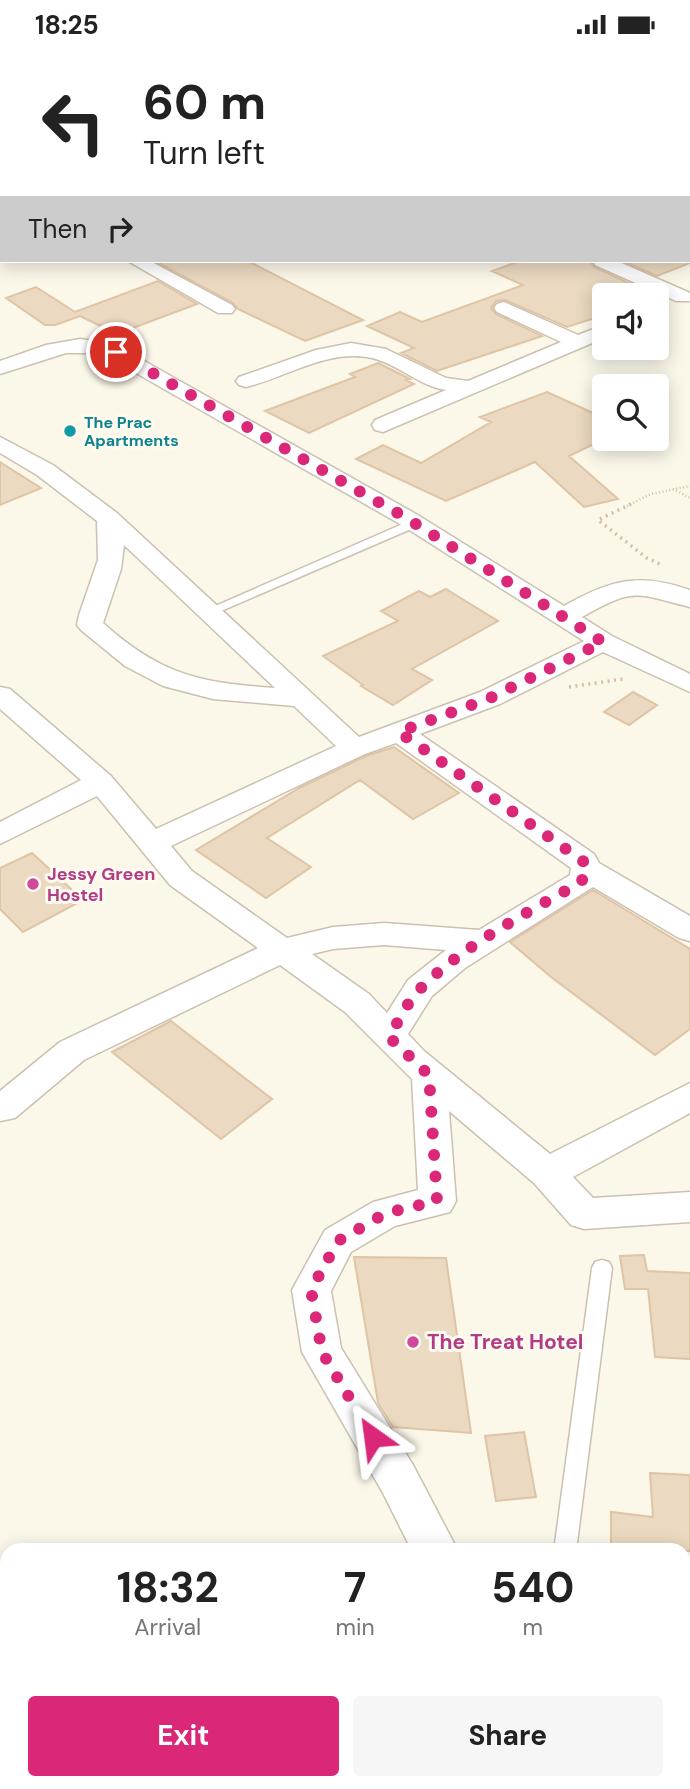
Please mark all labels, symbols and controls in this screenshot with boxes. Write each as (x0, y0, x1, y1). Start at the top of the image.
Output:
text: 18:25 (35, 8, 99, 42)
text: 60 m (143, 70, 266, 134)
icon: left (28, 77, 119, 168)
text: Turn left (143, 132, 265, 174)
icon: right (101, 210, 139, 248)
text: Then (28, 212, 87, 246)
map controls (592, 283, 669, 451)
button: sound (592, 283, 669, 360)
pin (86, 322, 146, 382)
icon: arrive (97, 333, 135, 371)
button: search (592, 374, 669, 451)
place label: The Prac Apartments (84, 412, 179, 451)
marker: The Prac Apartments (62, 423, 78, 439)
place label: Jessy Green Hostel (47, 862, 155, 907)
marker: Jessy Green Hostel (25, 876, 41, 892)
place label: The Treat Hotel (427, 1328, 583, 1356)
marker: The Treat Hotel (405, 1334, 421, 1350)
position arrow (336, 1400, 410, 1474)
text: 18:32 (117, 1560, 219, 1615)
text: 7 (344, 1560, 366, 1615)
text: 540 (491, 1560, 574, 1615)
text: Arrival (134, 1612, 201, 1642)
text: min (335, 1612, 375, 1642)
text: m (523, 1612, 543, 1642)
button: Exit (28, 1696, 339, 1776)
button: Share (353, 1696, 663, 1776)

